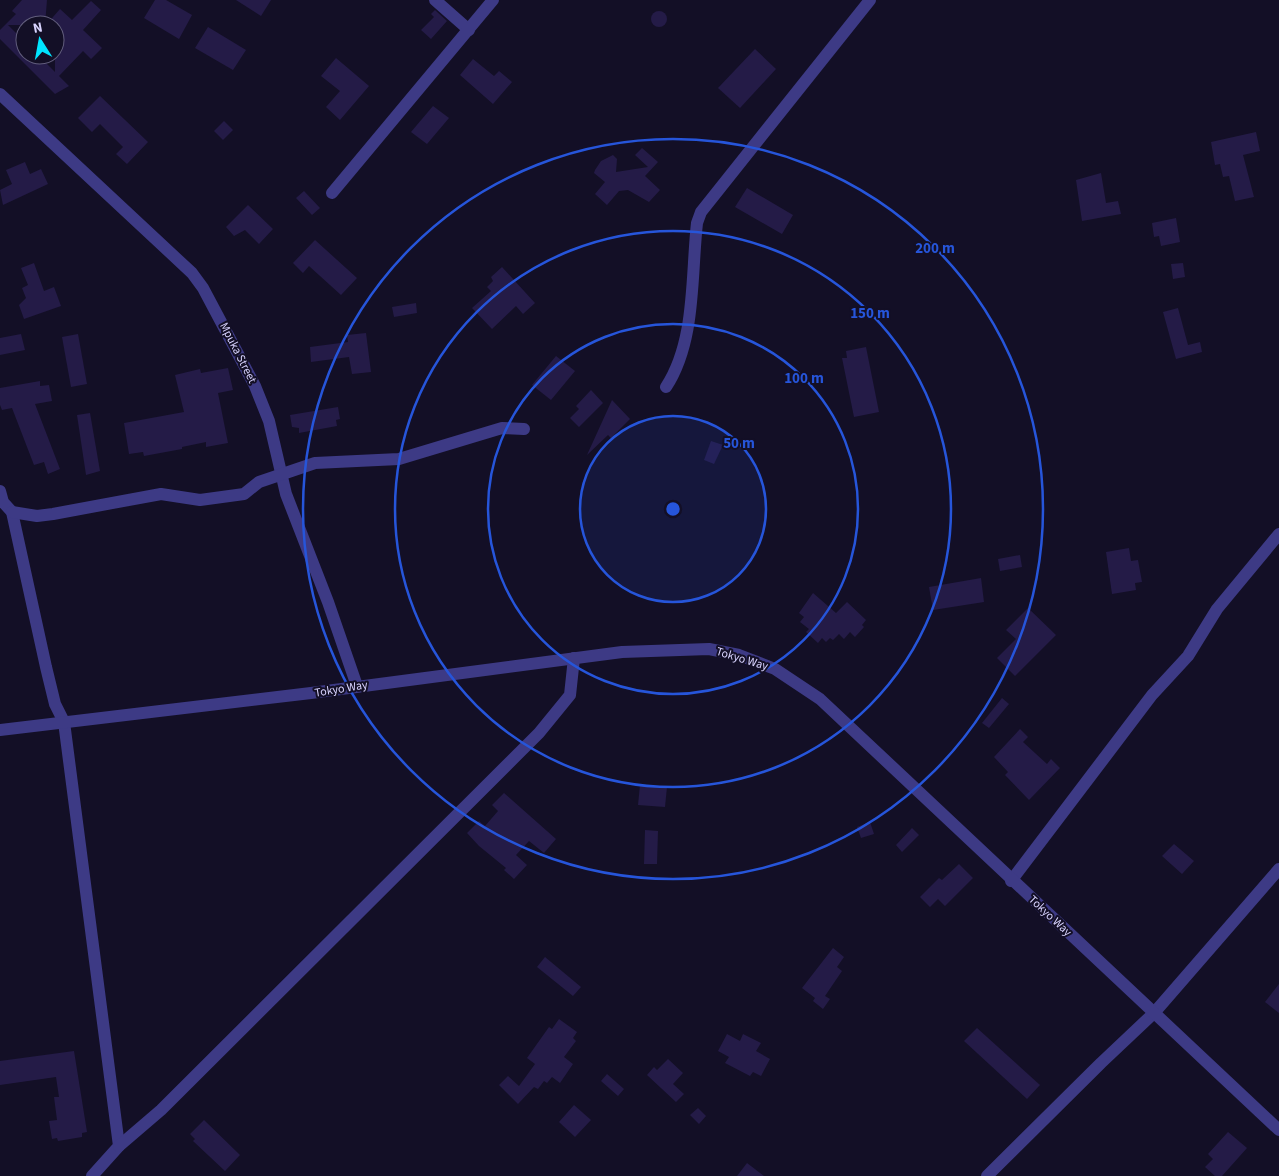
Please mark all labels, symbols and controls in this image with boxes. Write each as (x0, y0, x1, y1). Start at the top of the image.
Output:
north arrow (15, 15, 65, 65)
text: N (31, 18, 44, 39)
text: 200 m (915, 238, 955, 259)
text: 150 m (850, 303, 890, 324)
street label: Mpuka Street (215, 320, 261, 386)
text: 100 m (784, 368, 824, 389)
text: 50 m (723, 433, 755, 454)
centre of rings (664, 500, 682, 518)
street label: Tokyo Way (714, 643, 770, 675)
street label: Tokyo Way (313, 676, 369, 702)
street label: Tokyo Way (1025, 892, 1076, 941)

